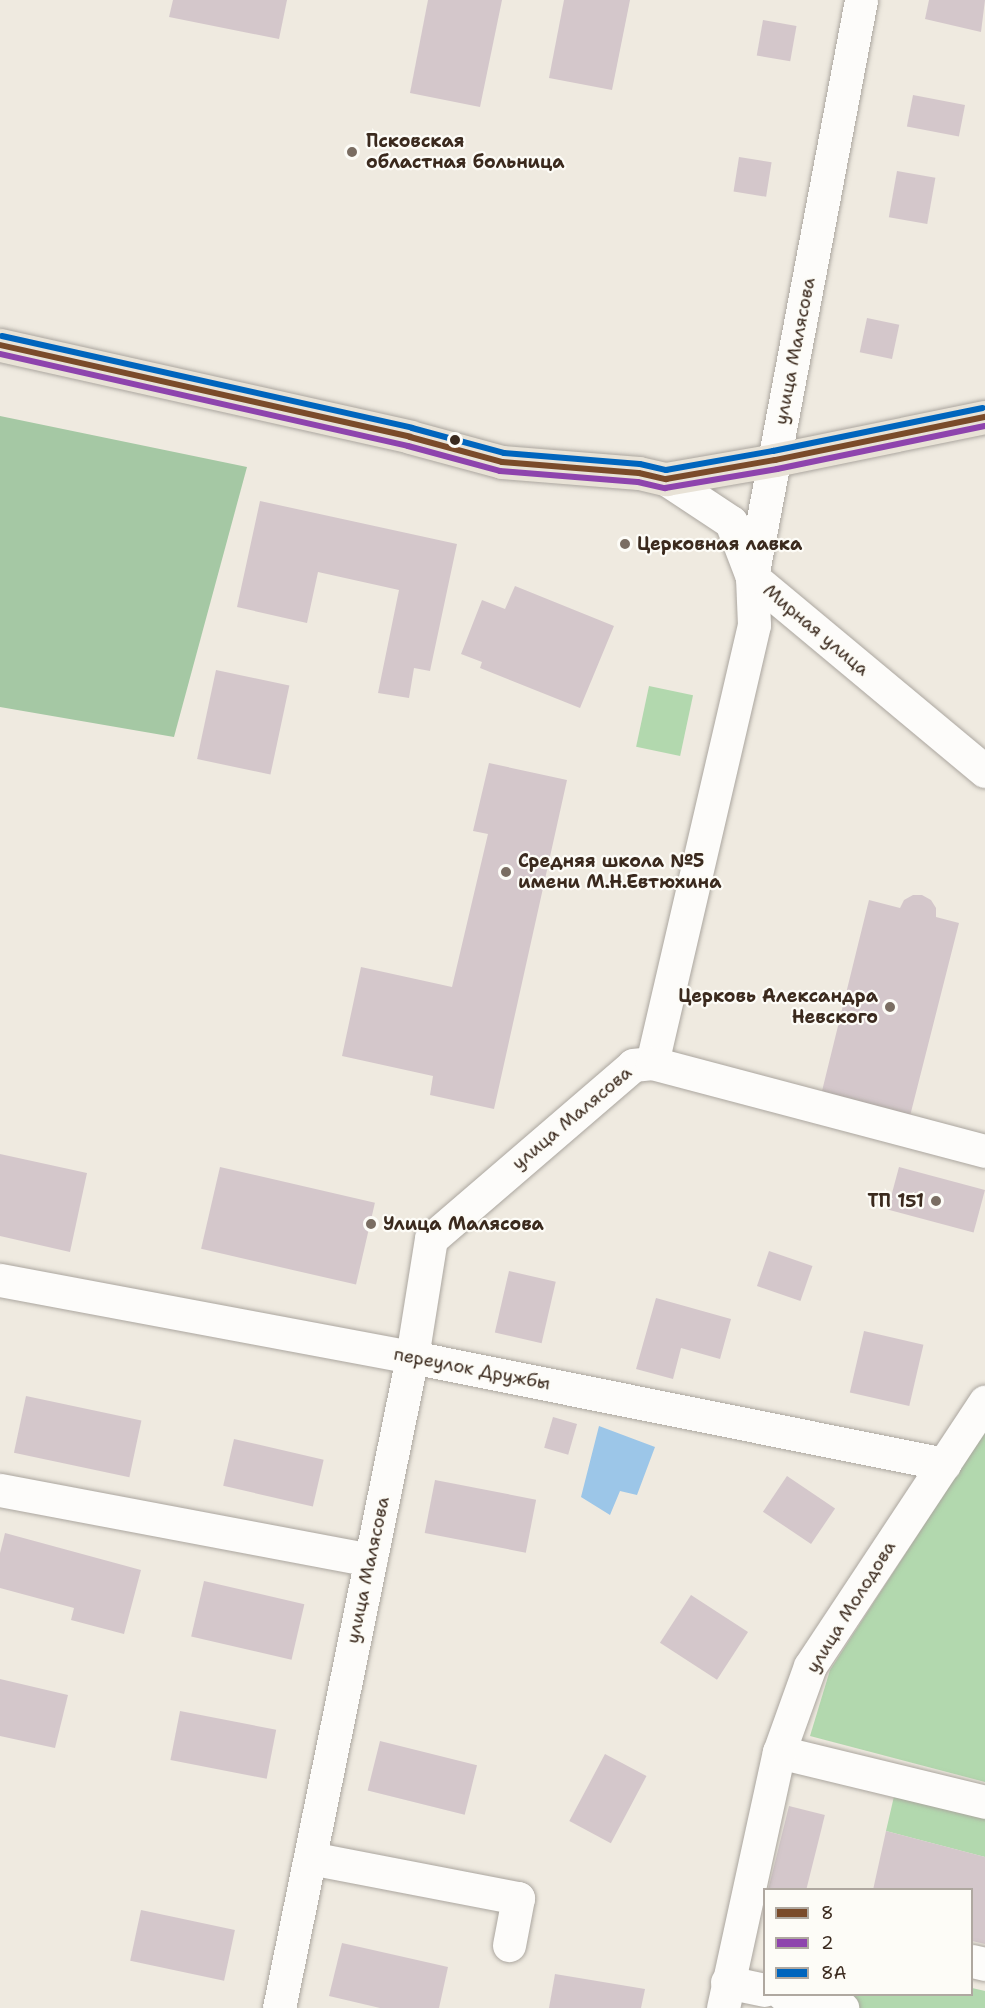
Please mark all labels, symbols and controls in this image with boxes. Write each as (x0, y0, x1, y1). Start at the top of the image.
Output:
place label: Псковская областная больница (366, 131, 564, 174)
marker: Псковская областная больница (343, 143, 361, 161)
street label: улица Малясова (770, 276, 820, 426)
unlabelled marker (449, 434, 461, 446)
place label: Церковная лавка (637, 533, 802, 555)
marker: Церковная лавка (618, 537, 632, 551)
street label: Мирная улица (759, 580, 873, 680)
place label: Средняя школа №5 имени М.Н.Евтюхина (518, 851, 721, 894)
marker: Средняя школа №5 имени М.Н.Евтюхина (499, 865, 513, 879)
place label: Церковь Александра Невского (678, 986, 878, 1028)
marker: Церковь Александра Невского (883, 1000, 897, 1014)
street label: улица Малясова (508, 1062, 636, 1174)
place label: ТП 151 (867, 1190, 924, 1212)
marker: ТП 151 (929, 1194, 943, 1208)
place label: Улица Малясова (383, 1213, 544, 1235)
marker: Улица Малясова (364, 1217, 378, 1231)
street label: переулок Дружбы (392, 1343, 552, 1395)
street label: улица Малясова (342, 1495, 394, 1645)
street label: улица Молодова (802, 1537, 900, 1677)
legend (763, 1888, 973, 1996)
text: 8 (821, 1901, 834, 1925)
text: 2 (821, 1931, 834, 1955)
text: 8А (821, 1961, 847, 1985)

